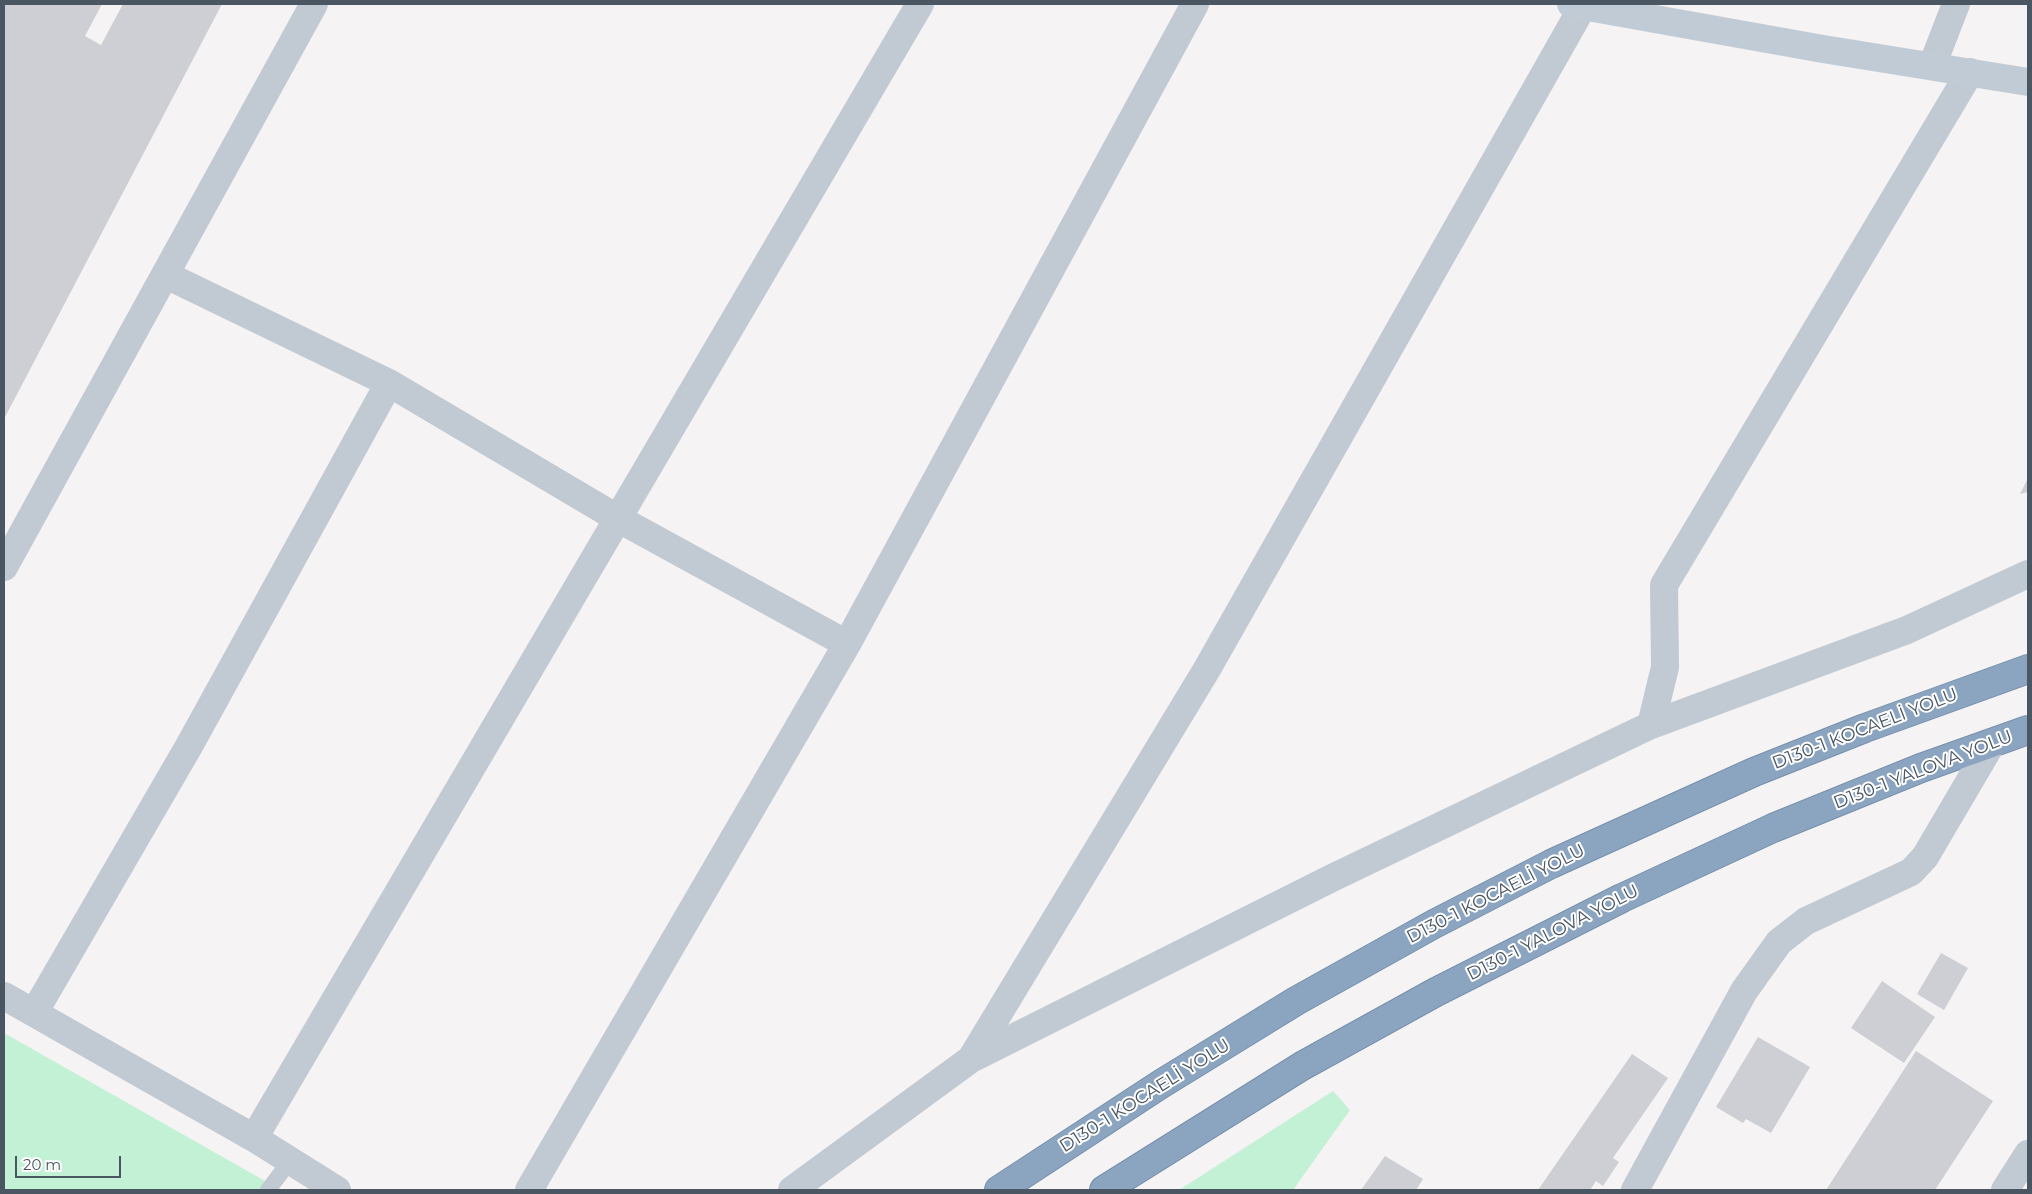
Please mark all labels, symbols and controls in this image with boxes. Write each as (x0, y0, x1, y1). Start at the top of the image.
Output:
street label: D130-1 KOCAELİ YOLU (1769, 684, 1961, 774)
street label: D130-1 YALOVA YOLU (1830, 726, 2016, 814)
street label: D130-1 KOCAELİ YOLU (1403, 840, 1589, 948)
street label: D130-1 YALOVA YOLU (1463, 880, 1643, 986)
street label: D130-1 KOCAELİ YOLU (1056, 1035, 1234, 1157)
scale bar (18, 1146, 124, 1178)
text: 20 m (23, 1155, 61, 1174)

